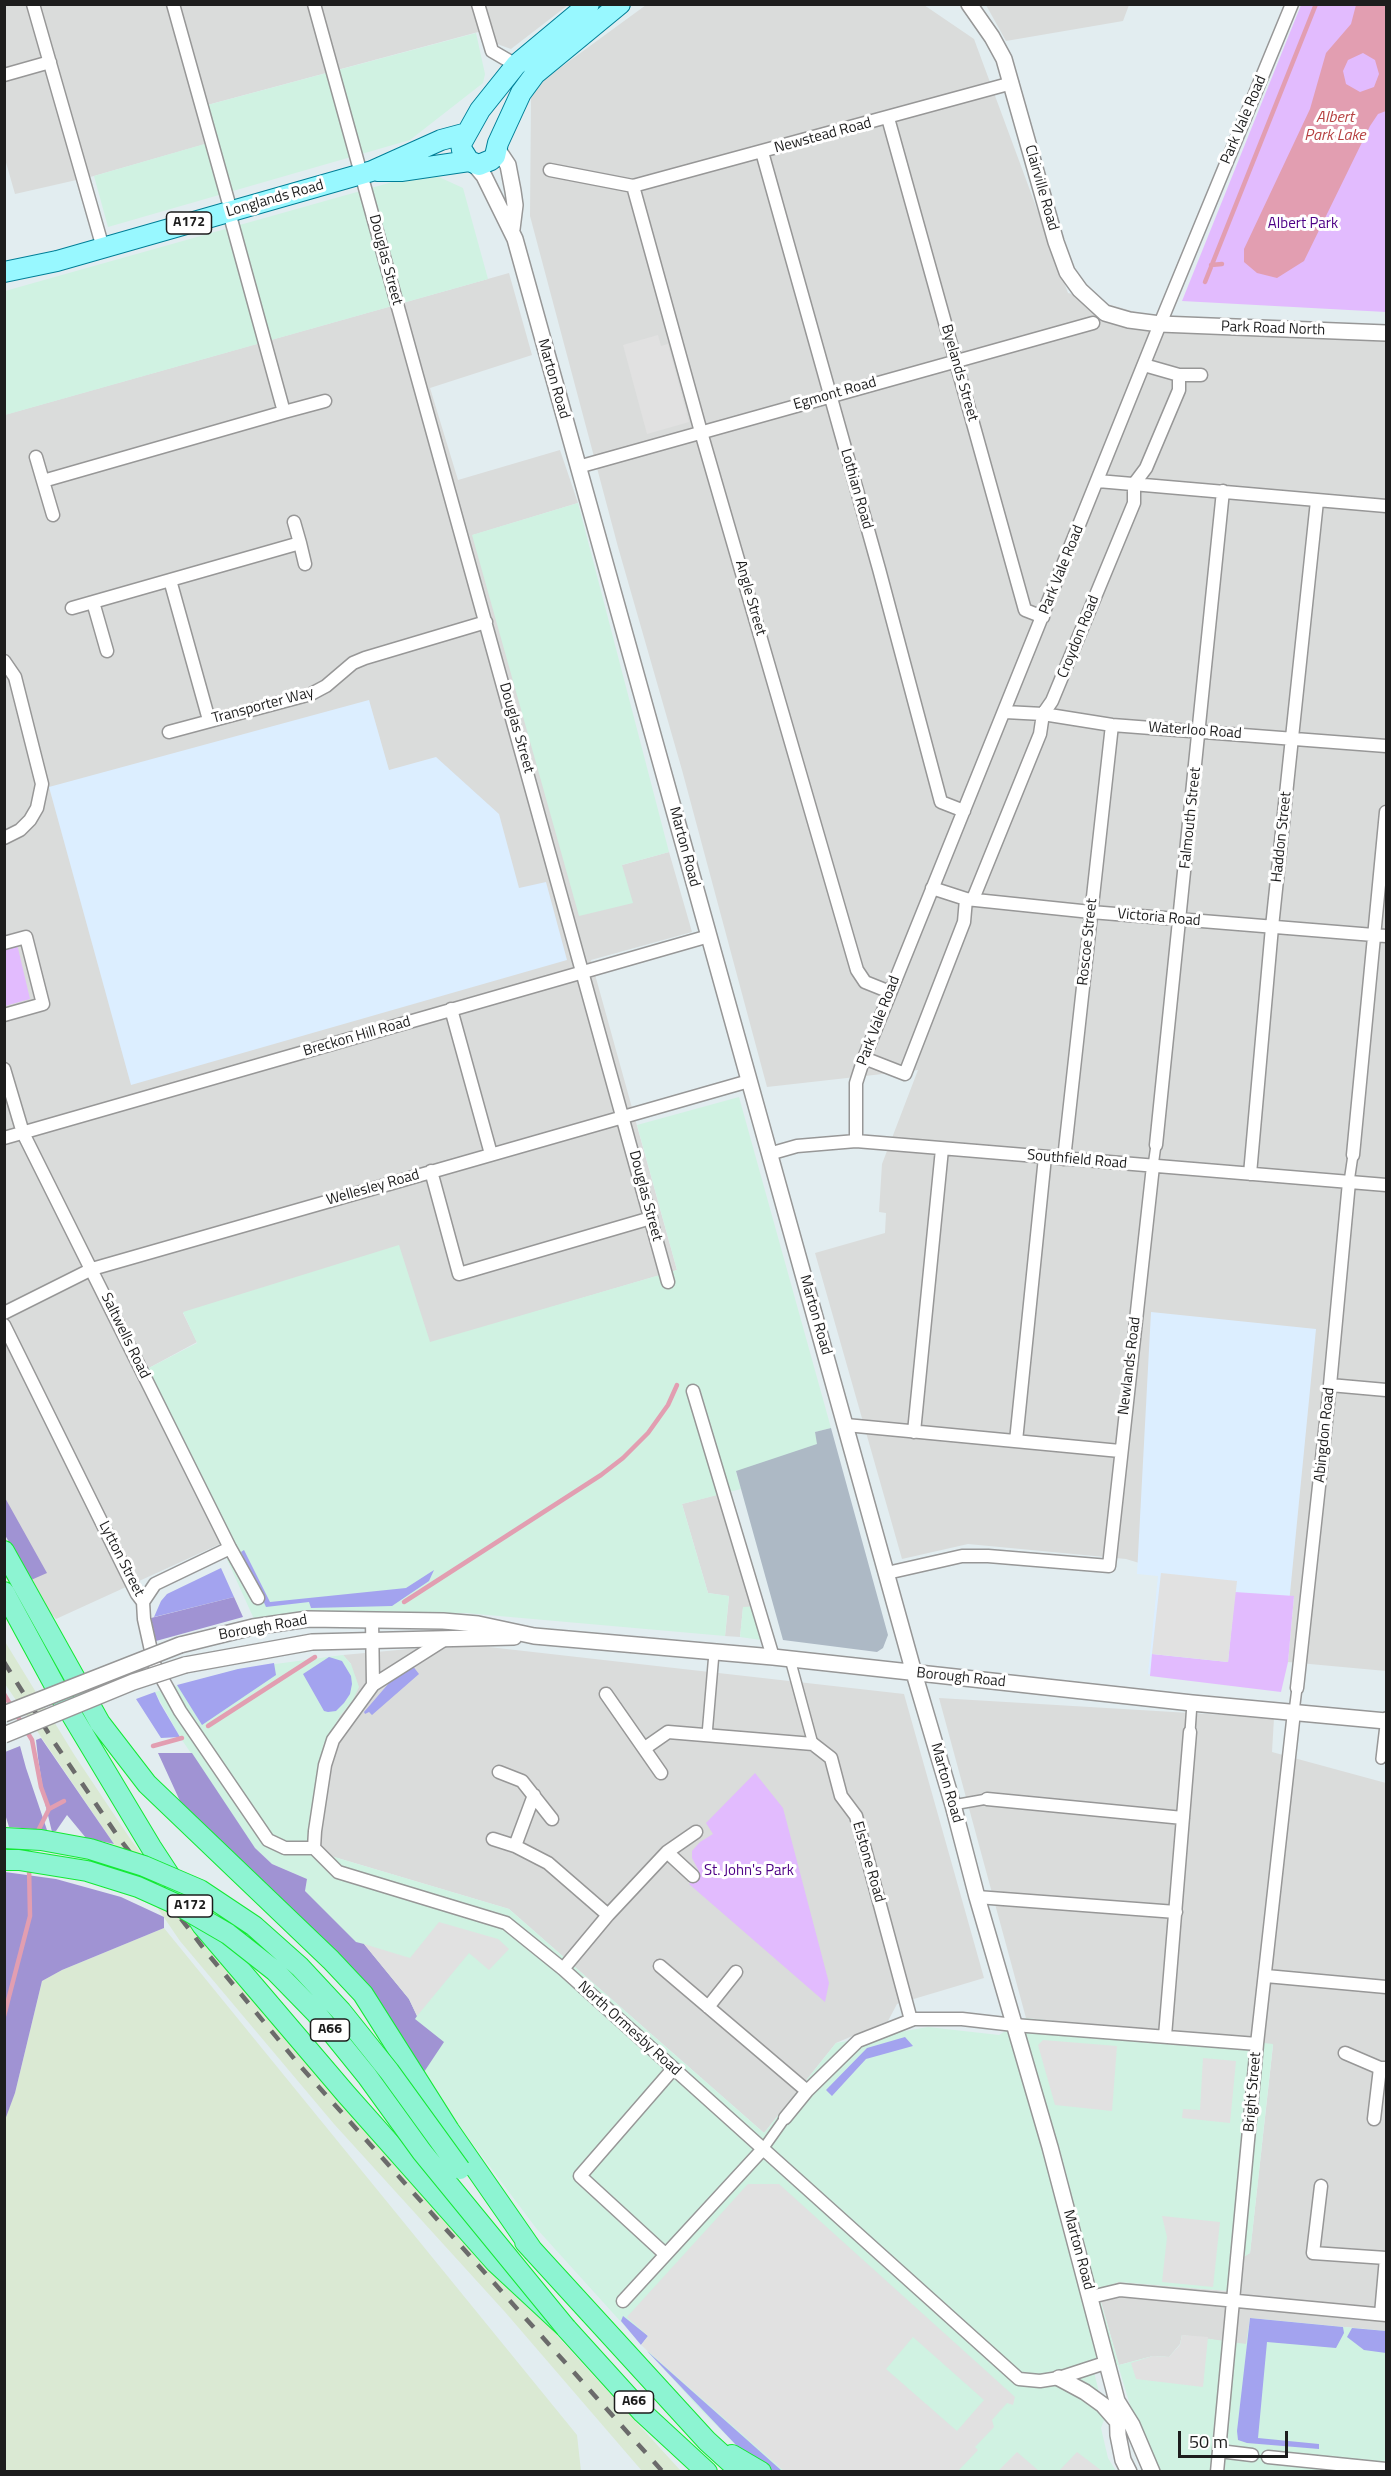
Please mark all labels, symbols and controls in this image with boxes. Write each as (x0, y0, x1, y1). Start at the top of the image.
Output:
street label: Park Vale Road (1217, 73, 1271, 167)
water label: Albert Park Lake (1304, 108, 1366, 146)
street label: Newstead Road (772, 114, 874, 158)
street label: Clairville Road (1020, 143, 1062, 233)
street label: Longlands Road (224, 176, 326, 222)
road number: A172 (166, 212, 212, 234)
street label: Douglas Street (364, 213, 406, 307)
park label: Albert Park (1268, 215, 1338, 233)
street label: Park Road North (1221, 318, 1325, 340)
street label: Byelands Street (937, 323, 981, 423)
street label: Marton Road (533, 337, 573, 421)
street label: Egmont Road (792, 374, 878, 414)
street label: Lothian Road (836, 447, 876, 531)
street label: Park Vale Road (1036, 523, 1088, 617)
street label: Angle Street (731, 558, 769, 638)
street label: Croydon Road (1054, 593, 1104, 681)
street label: Douglas Street (495, 681, 537, 775)
street label: Transporter Way (210, 684, 316, 728)
street label: Waterloo Road (1148, 719, 1242, 743)
street label: Falmouth Street (1177, 766, 1205, 870)
street label: Haddon Street (1268, 791, 1296, 883)
street label: Marton Road (665, 805, 703, 889)
street label: Roscoe Street (1074, 897, 1102, 987)
street label: Victoria Road (1117, 905, 1201, 931)
street label: Park Vale Road (854, 974, 904, 1068)
street label: Breckon Hill Road (301, 1013, 413, 1061)
street label: Southfield Road (1026, 1147, 1128, 1173)
street label: Douglas Street (624, 1149, 666, 1243)
street label: Wellesley Road (324, 1166, 422, 1210)
street label: Marton Road (795, 1273, 835, 1357)
street label: Saltwells Road (97, 1290, 153, 1382)
street label: Newlands Road (1115, 1316, 1145, 1416)
street label: Abingdon Road (1311, 1387, 1339, 1483)
street label: Lytton Street (94, 1518, 148, 1600)
street label: Borough Road (217, 1611, 309, 1645)
street label: Borough Road (915, 1664, 1007, 1692)
street label: Marton Road (926, 1741, 966, 1825)
street label: Elstone Road (848, 1819, 888, 1905)
park label: St. John's Park (704, 1862, 794, 1880)
road number: A172 (168, 1895, 213, 1917)
street label: North Ormesby Road (574, 1978, 684, 2080)
road number: A66 (310, 2019, 350, 2041)
street label: Bright Street (1241, 2051, 1265, 2133)
street label: Marton Road (1059, 2208, 1097, 2292)
road number: A66 (614, 2391, 654, 2413)
scale bar (1181, 2419, 1290, 2457)
text: 50 m (1189, 2428, 1228, 2455)

